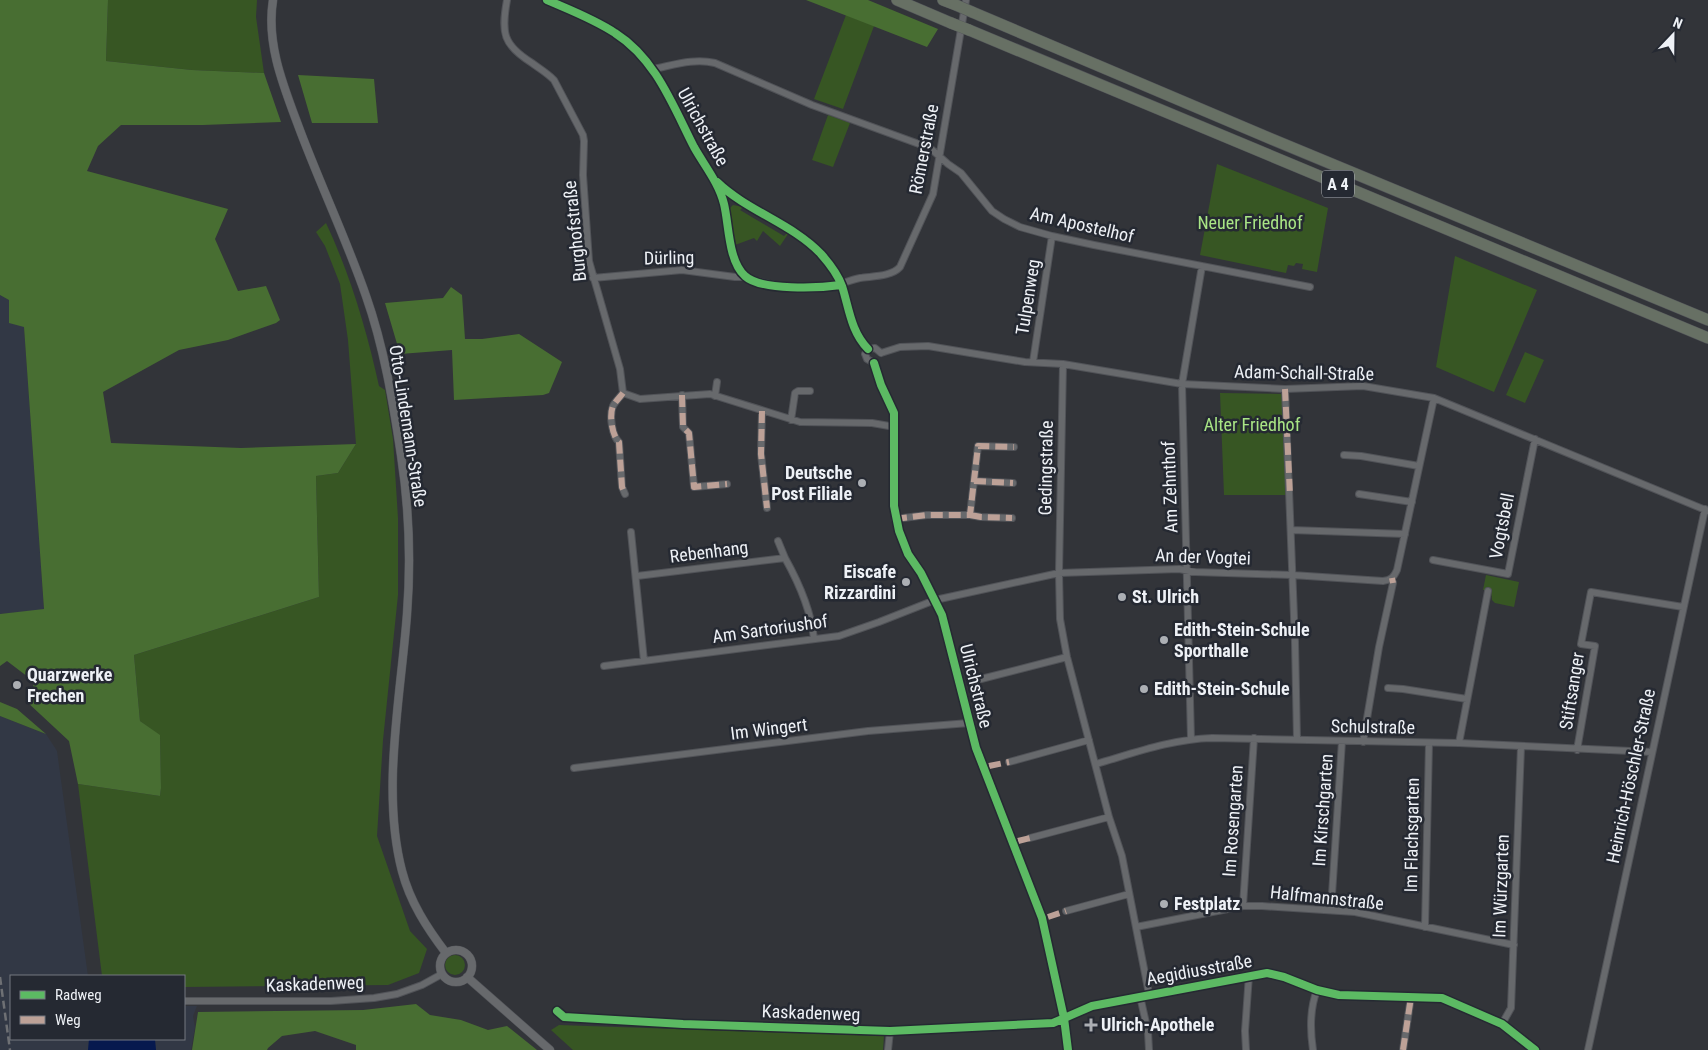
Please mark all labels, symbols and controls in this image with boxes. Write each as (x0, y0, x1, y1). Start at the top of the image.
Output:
north arrow (1648, 10, 1698, 60)
text: N (1671, 14, 1685, 32)
street label: Ulrichstraße (673, 84, 733, 169)
street label: Römerstraße (905, 102, 943, 196)
road number: A 4 (1322, 170, 1354, 198)
street label: Burghofstraße (559, 180, 590, 283)
street label: Am Apostelhof (1028, 202, 1136, 247)
park label: Neuer Friedhof (1197, 212, 1303, 233)
street label: Dürling (644, 247, 694, 268)
street label: Tulpenweg (1011, 258, 1044, 336)
street label: Otto-Lindemann-Straße (385, 343, 432, 509)
street label: Adam-Schall-Straße (1234, 361, 1374, 384)
park label: Alter Friedhof (1204, 414, 1301, 435)
street label: Gedingstraße (1034, 420, 1057, 516)
street label: Am Zehnthof (1157, 440, 1182, 533)
place label: Deutsche Post Filiale (771, 462, 852, 504)
marker: Deutsche Post Filiale (856, 477, 868, 489)
street label: Vogtsbell (1485, 491, 1518, 561)
street label: Rebenhang (668, 536, 749, 567)
street label: An der Vogtei (1155, 544, 1251, 569)
place label: Eiscafe Rizzardini (824, 561, 896, 603)
marker: Eiscafe Rizzardini (900, 576, 912, 588)
place label: St. Ulrich (1132, 586, 1199, 607)
marker: St. Ulrich (1116, 591, 1128, 603)
street label: Am Sartoriushof (711, 610, 829, 647)
place label: Edith-Stein-Schule Sporthalle (1174, 619, 1310, 661)
marker: Edith-Stein-Schule Sporthalle (1158, 634, 1170, 646)
street label: Ulrichstraße (956, 642, 997, 730)
street label: Stiftsanger (1555, 650, 1588, 731)
place label: Quarzwerke Frechen (27, 664, 113, 706)
place label: Edith-Stein-Schule (1154, 678, 1290, 699)
marker: Quarzwerke Frechen (11, 679, 23, 691)
marker: Edith-Stein-Schule (1138, 683, 1150, 695)
street label: Heinrich-Höschler-Straße (1602, 687, 1659, 865)
street label: Im Wingert (729, 713, 809, 744)
street label: Schulstraße (1331, 715, 1415, 738)
street label: Im Kirschgarten (1308, 753, 1337, 867)
street label: Im Rosengarten (1218, 764, 1247, 878)
street label: Im Flachsgarten (1400, 777, 1423, 893)
street label: Im Würzgarten (1488, 834, 1513, 938)
street label: Halfmannstraße (1269, 881, 1385, 914)
place label: Festplatz (1174, 893, 1240, 914)
marker: Festplatz (1158, 898, 1170, 910)
street label: Aegidiusstraße (1144, 950, 1253, 989)
street label: Kaskadenweg (265, 971, 365, 996)
legend (10, 975, 185, 1040)
text: Radweg (55, 986, 102, 1004)
street label: Kaskadenweg (761, 1000, 861, 1025)
text: Weg (55, 1011, 81, 1029)
place label: Ulrich-Apothele (1101, 1014, 1215, 1035)
marker: Ulrich-Apothele (1085, 1019, 1097, 1031)

